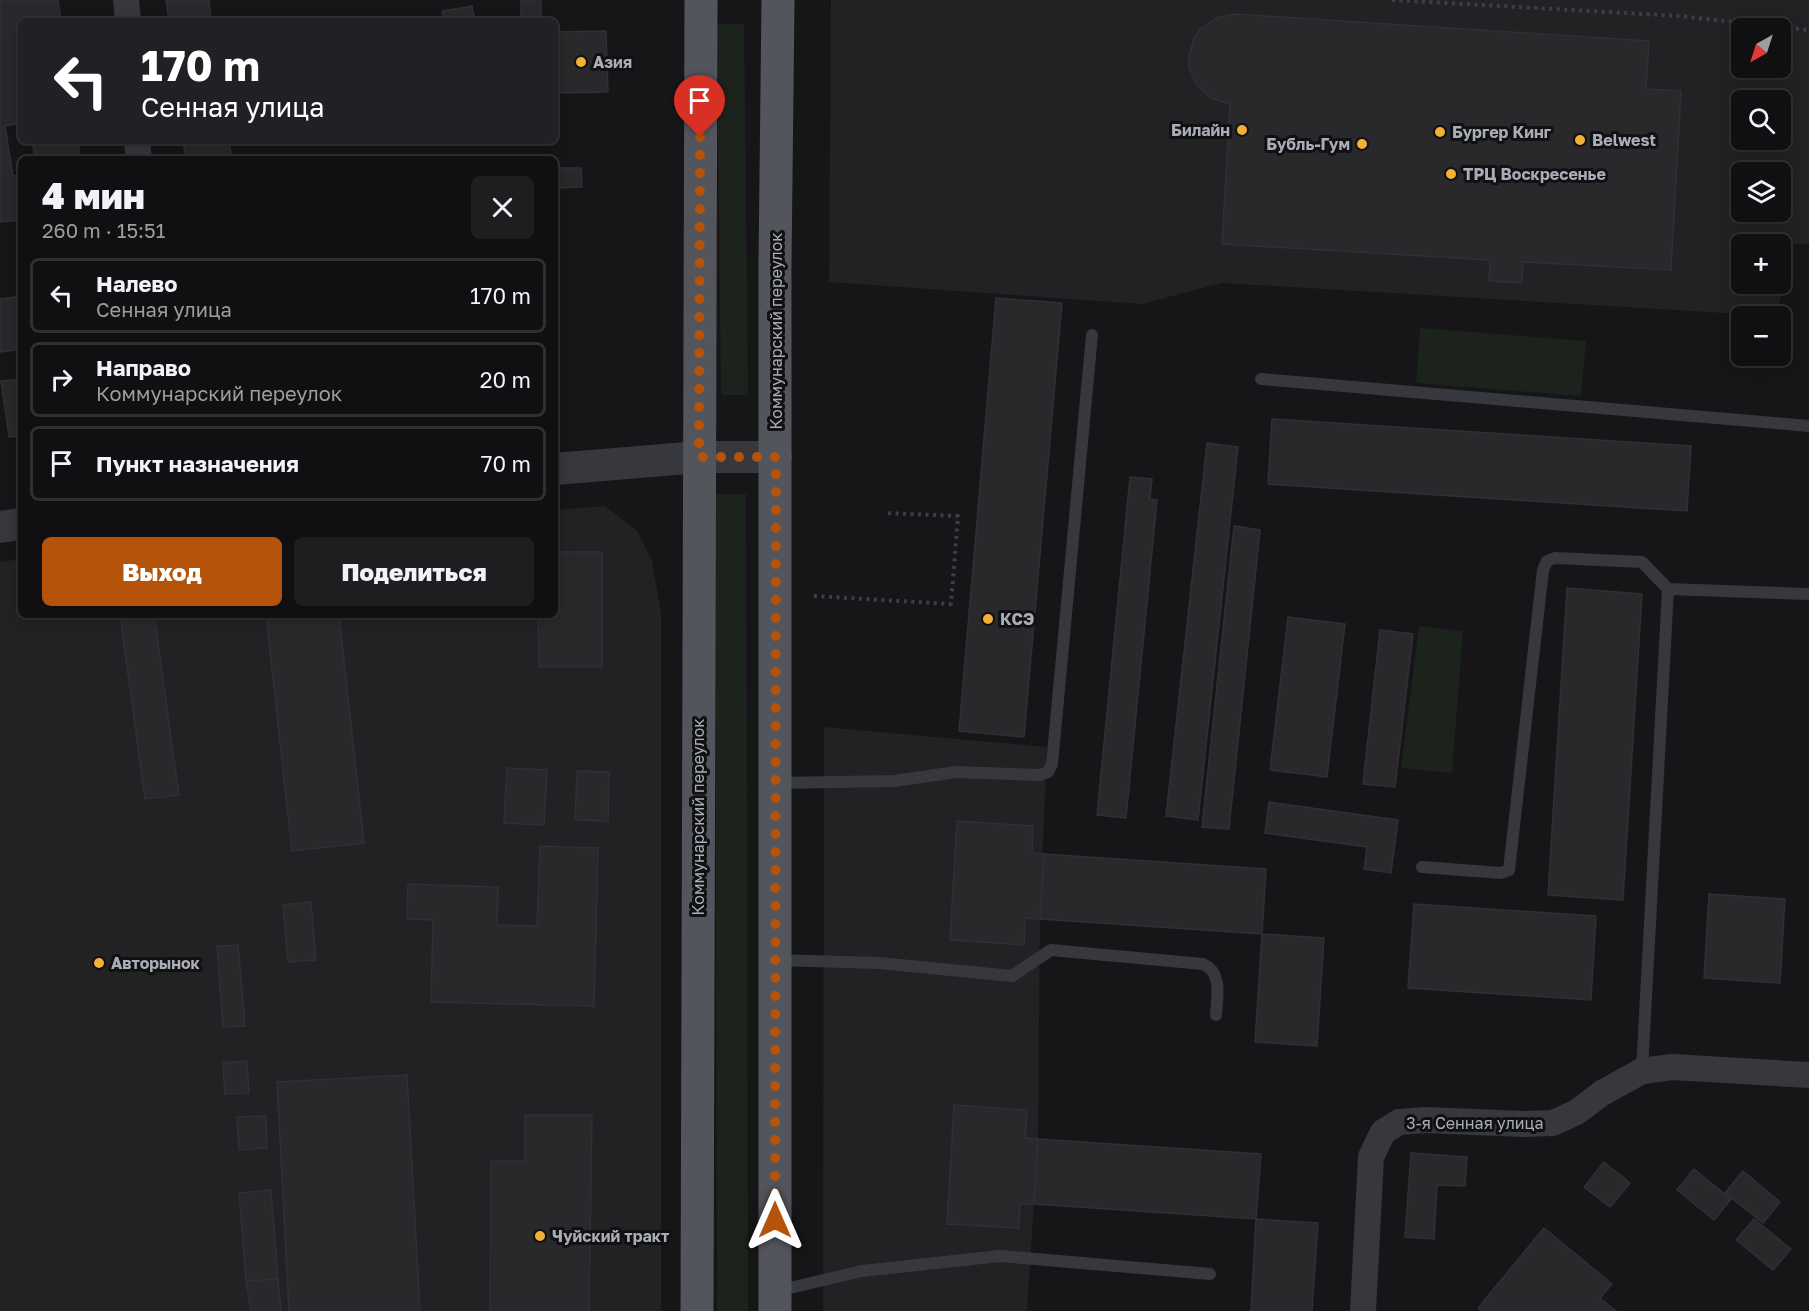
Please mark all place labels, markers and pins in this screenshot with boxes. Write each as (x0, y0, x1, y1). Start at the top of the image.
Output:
place label: Азия (593, 52, 632, 72)
marker: Азия (574, 55, 588, 69)
pin (674, 75, 725, 137)
place label: Билайн (1171, 120, 1230, 140)
place label: Бургер Кинг (1452, 122, 1552, 142)
marker: Билайн (1235, 123, 1249, 137)
marker: Бургер Кинг (1433, 125, 1447, 139)
place label: Belwest (1592, 130, 1656, 150)
marker: Belwest (1573, 133, 1587, 147)
place label: Бубль-Гум (1266, 134, 1350, 154)
marker: Бубль-Гум (1355, 137, 1369, 151)
place label: ТРЦ Воскресенье (1463, 164, 1606, 184)
marker: ТРЦ Воскресенье (1444, 167, 1458, 181)
place label: КСЭ (1000, 609, 1034, 629)
marker: КСЭ (981, 612, 995, 626)
place label: Авторынок (111, 953, 201, 973)
marker: Авторынок (92, 956, 106, 970)
place label: Чуйский тракт (552, 1226, 669, 1246)
marker: Чуйский тракт (533, 1229, 547, 1243)

